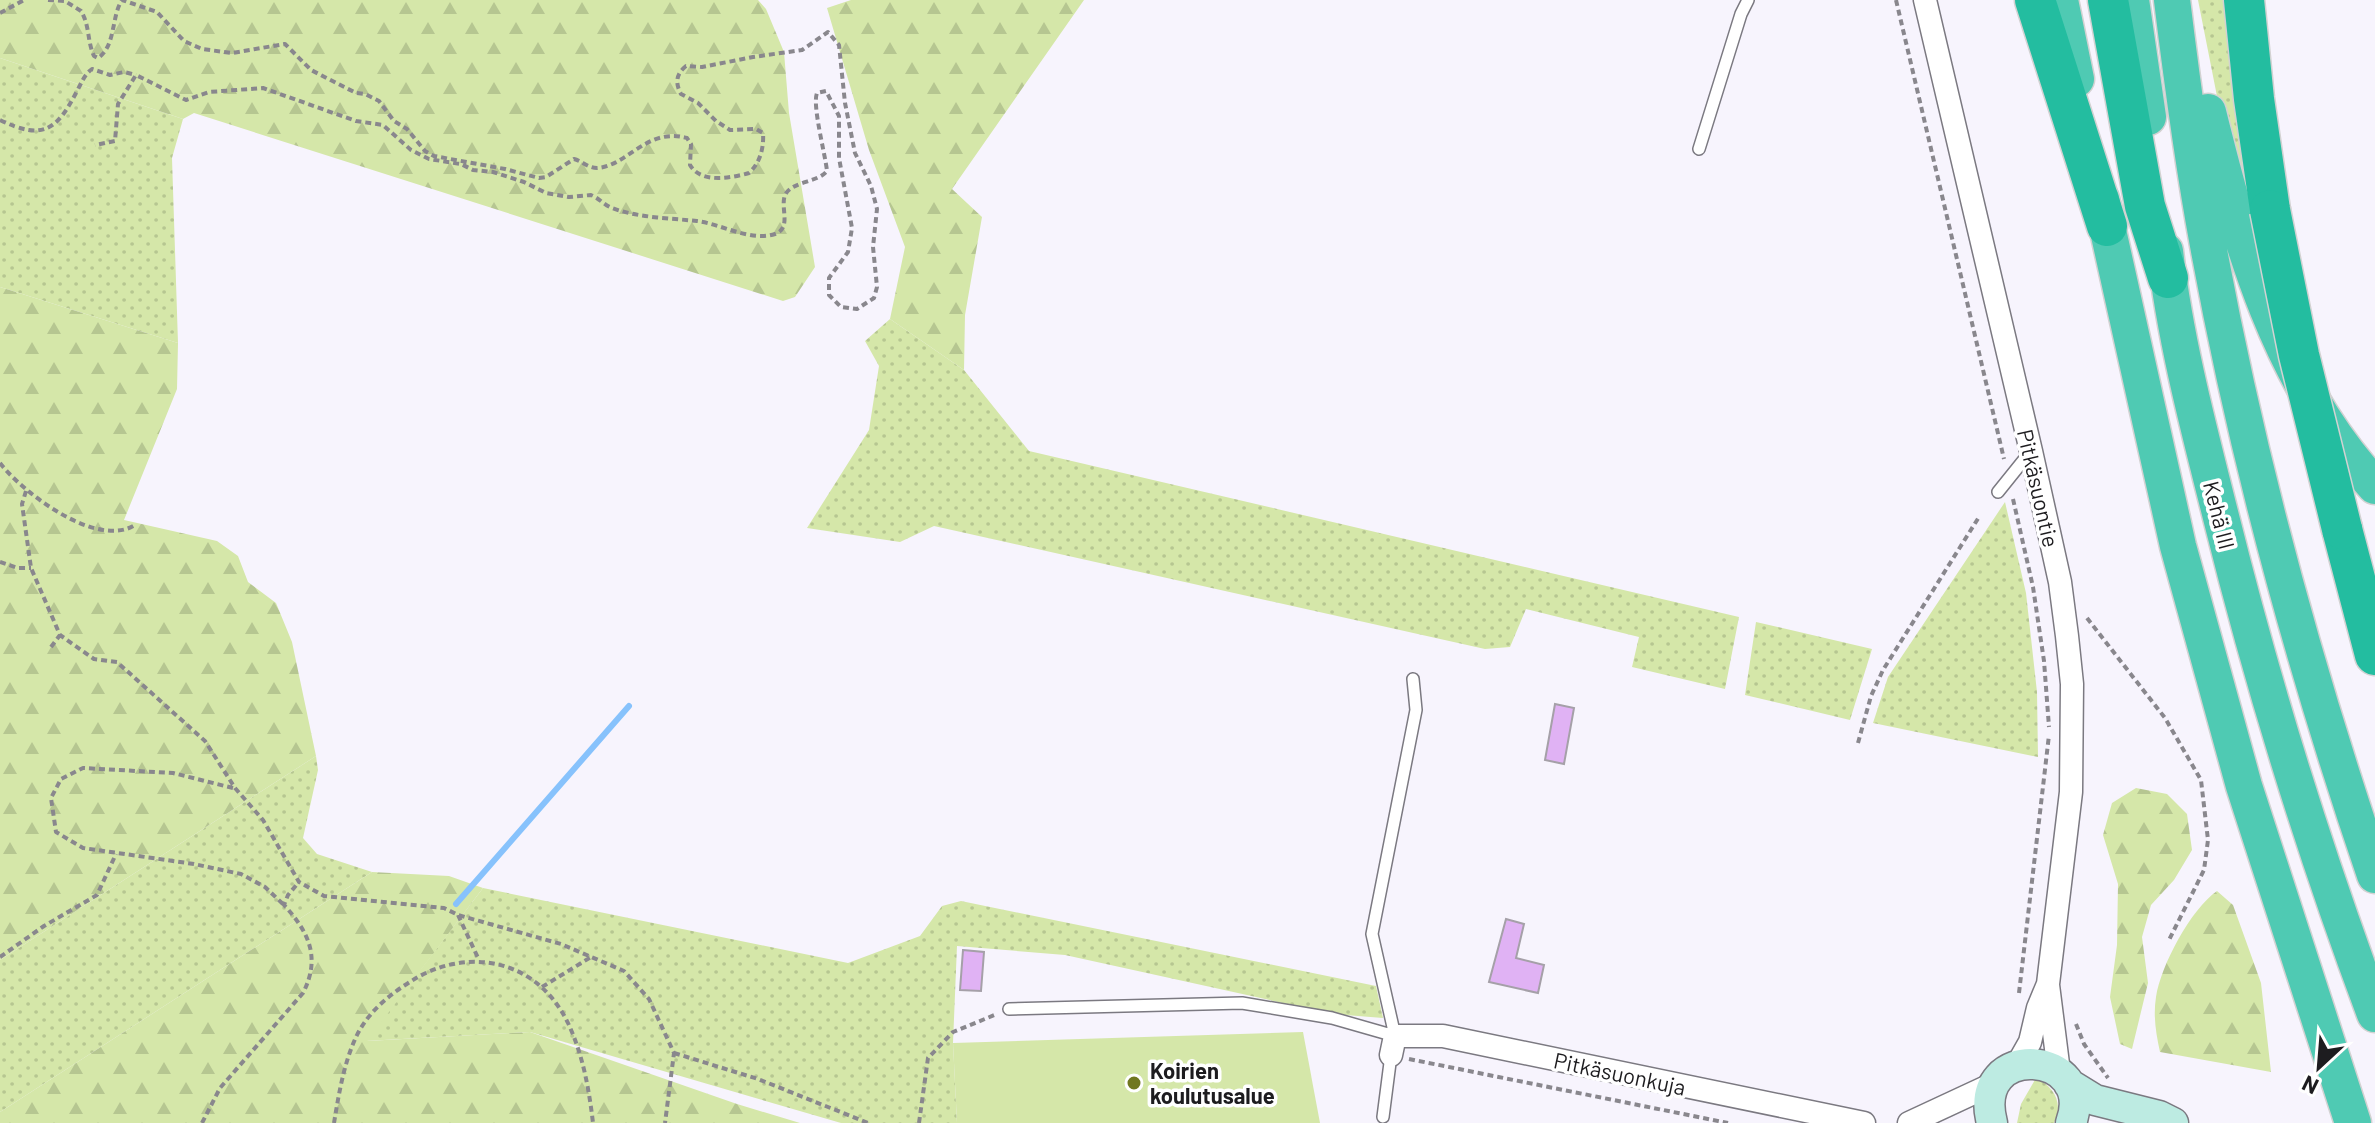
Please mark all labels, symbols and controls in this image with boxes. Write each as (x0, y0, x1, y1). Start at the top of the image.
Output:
street label: Pitkäsuontie (2013, 426, 2065, 550)
street label: Kehä III (2199, 478, 2241, 552)
north arrow (2279, 1027, 2359, 1107)
street label: Pitkäsuonkuja (1552, 1046, 1688, 1100)
place label: Koirien koulutusalue (1150, 1057, 1275, 1108)
text: N (2298, 1071, 2322, 1101)
marker: Koirien koulutusalue (1125, 1074, 1143, 1092)

